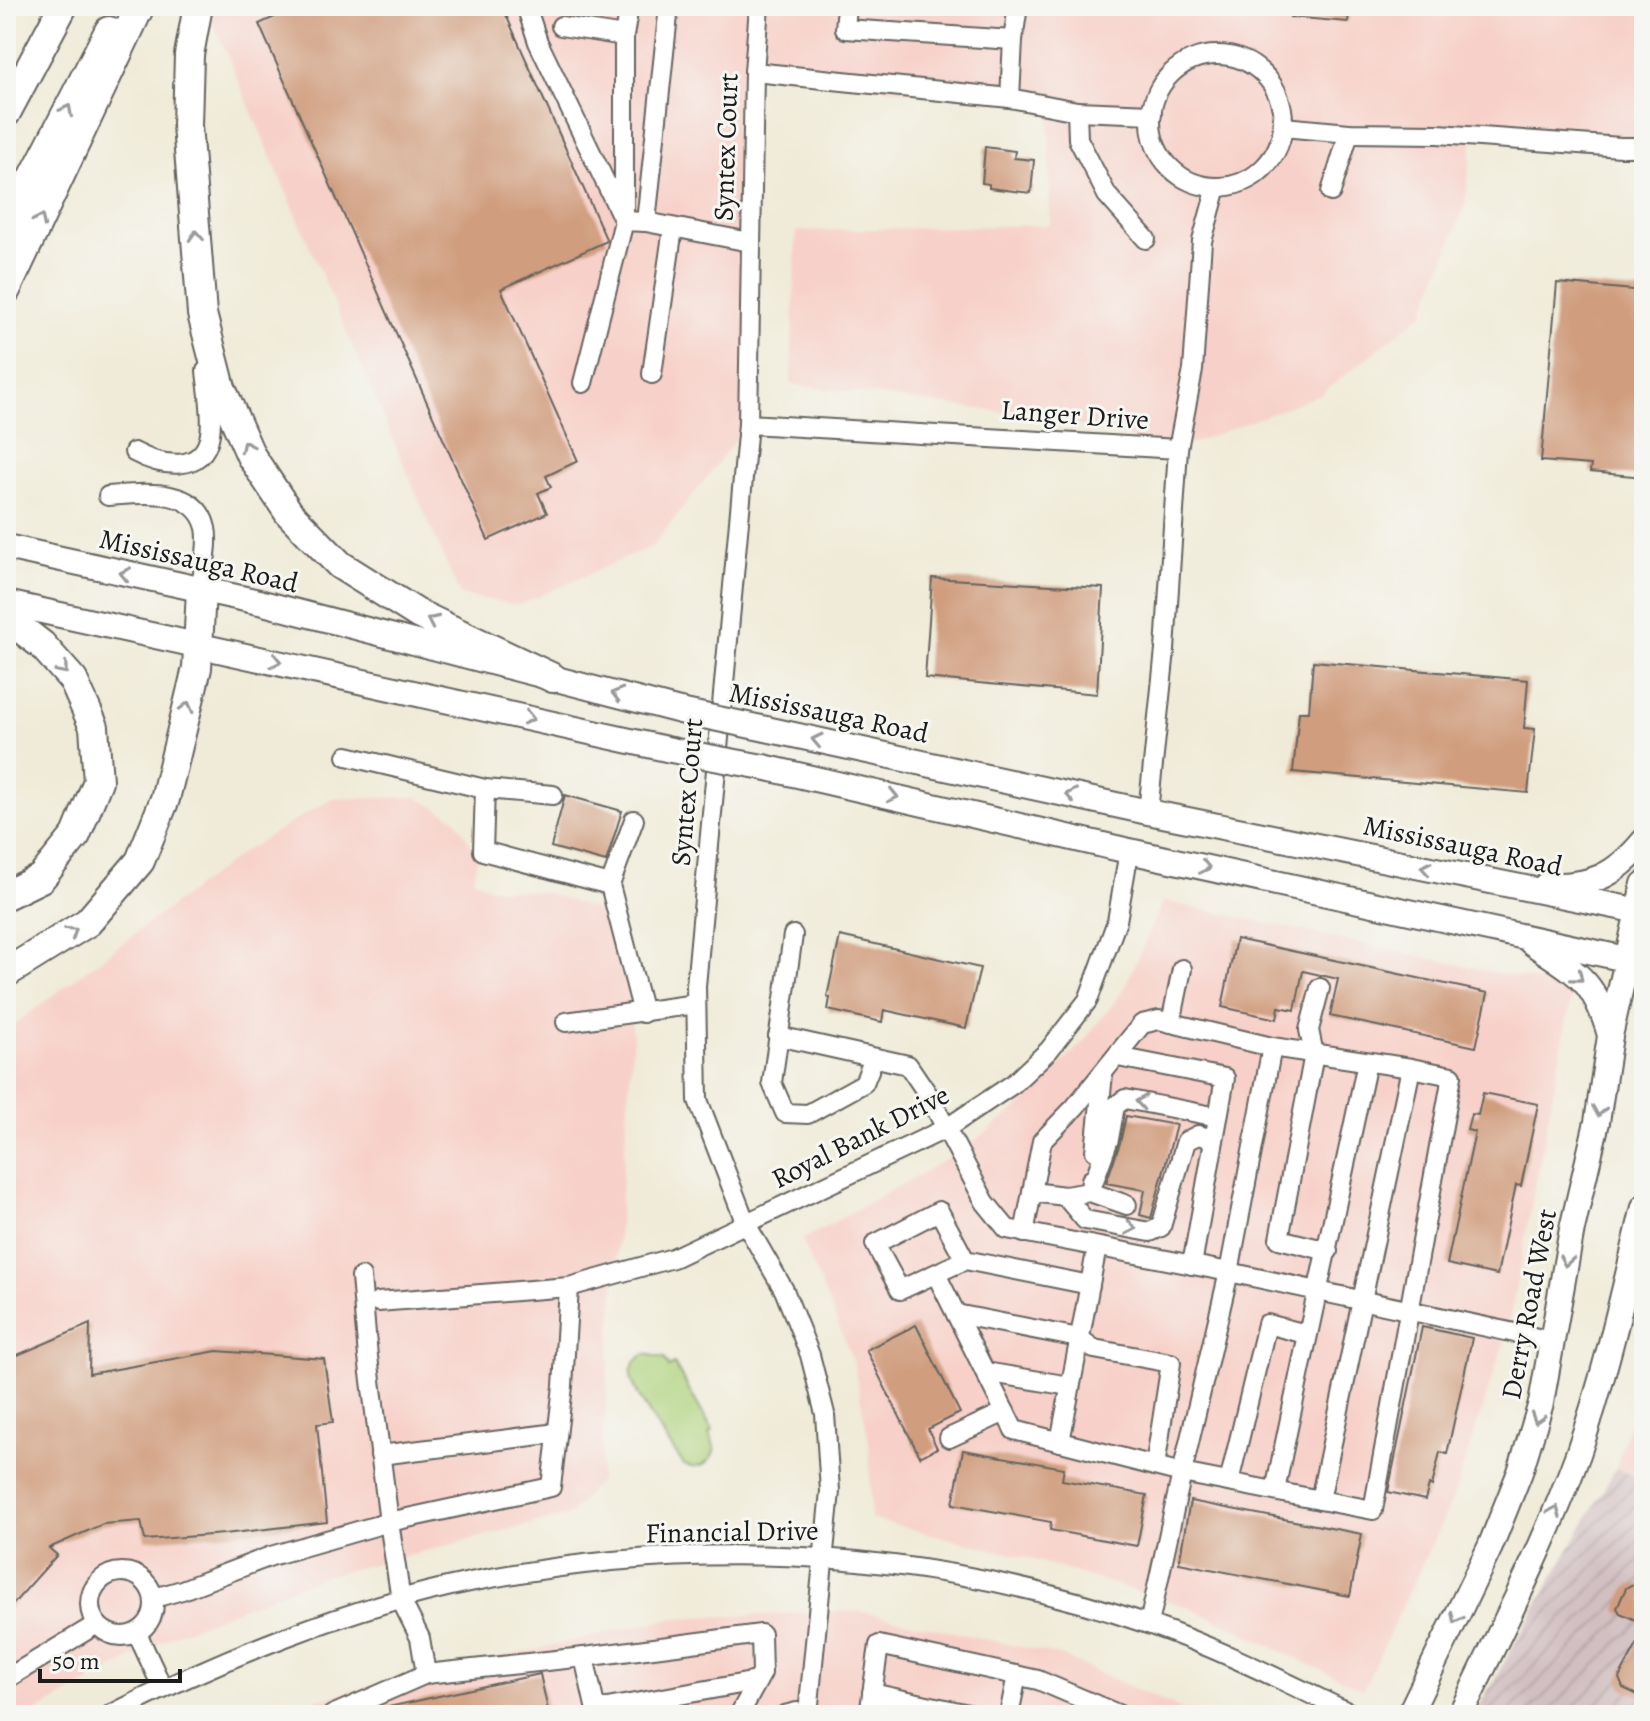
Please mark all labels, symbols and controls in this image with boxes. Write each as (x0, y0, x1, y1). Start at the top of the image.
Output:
street label: Syntex Court (704, 72, 748, 222)
one-way arrow (58, 104, 73, 119)
one-way arrow (30, 213, 46, 228)
one-way arrow (188, 229, 205, 242)
street label: Langer Drive (1000, 391, 1150, 439)
one-way arrow (240, 440, 256, 454)
street label: Mississauga Road (96, 520, 303, 603)
one-way arrow (119, 566, 133, 583)
one-way arrow (425, 615, 440, 631)
one-way arrow (268, 652, 282, 669)
one-way arrow (53, 660, 68, 675)
street label: Mississauga Road (726, 673, 933, 753)
one-way arrow (610, 687, 624, 704)
one-way arrow (178, 701, 195, 714)
one-way arrow (522, 709, 536, 726)
street label: Syntex Court (662, 717, 712, 868)
one-way arrow (811, 732, 825, 749)
one-way arrow (886, 787, 900, 804)
one-way arrow (1065, 787, 1079, 804)
street label: Mississauga Road (1360, 806, 1567, 886)
one-way arrow (1198, 858, 1211, 875)
one-way arrow (1420, 860, 1434, 877)
one-way arrow (63, 926, 78, 941)
one-way arrow (1569, 967, 1584, 982)
street label: Royal Bank Drive (765, 1076, 956, 1198)
one-way arrow (1135, 1094, 1148, 1111)
one-way arrow (1591, 1104, 1608, 1118)
street label: Derry Road West (1492, 1206, 1566, 1403)
one-way arrow (1124, 1219, 1138, 1236)
one-way arrow (1559, 1255, 1576, 1268)
one-way arrow (1529, 1410, 1546, 1424)
one-way arrow (1545, 1505, 1562, 1519)
street label: Financial Drive (645, 1511, 819, 1553)
one-way arrow (1450, 1609, 1466, 1624)
scale bar (40, 1633, 180, 1683)
text: 50 m (52, 1645, 100, 1677)

